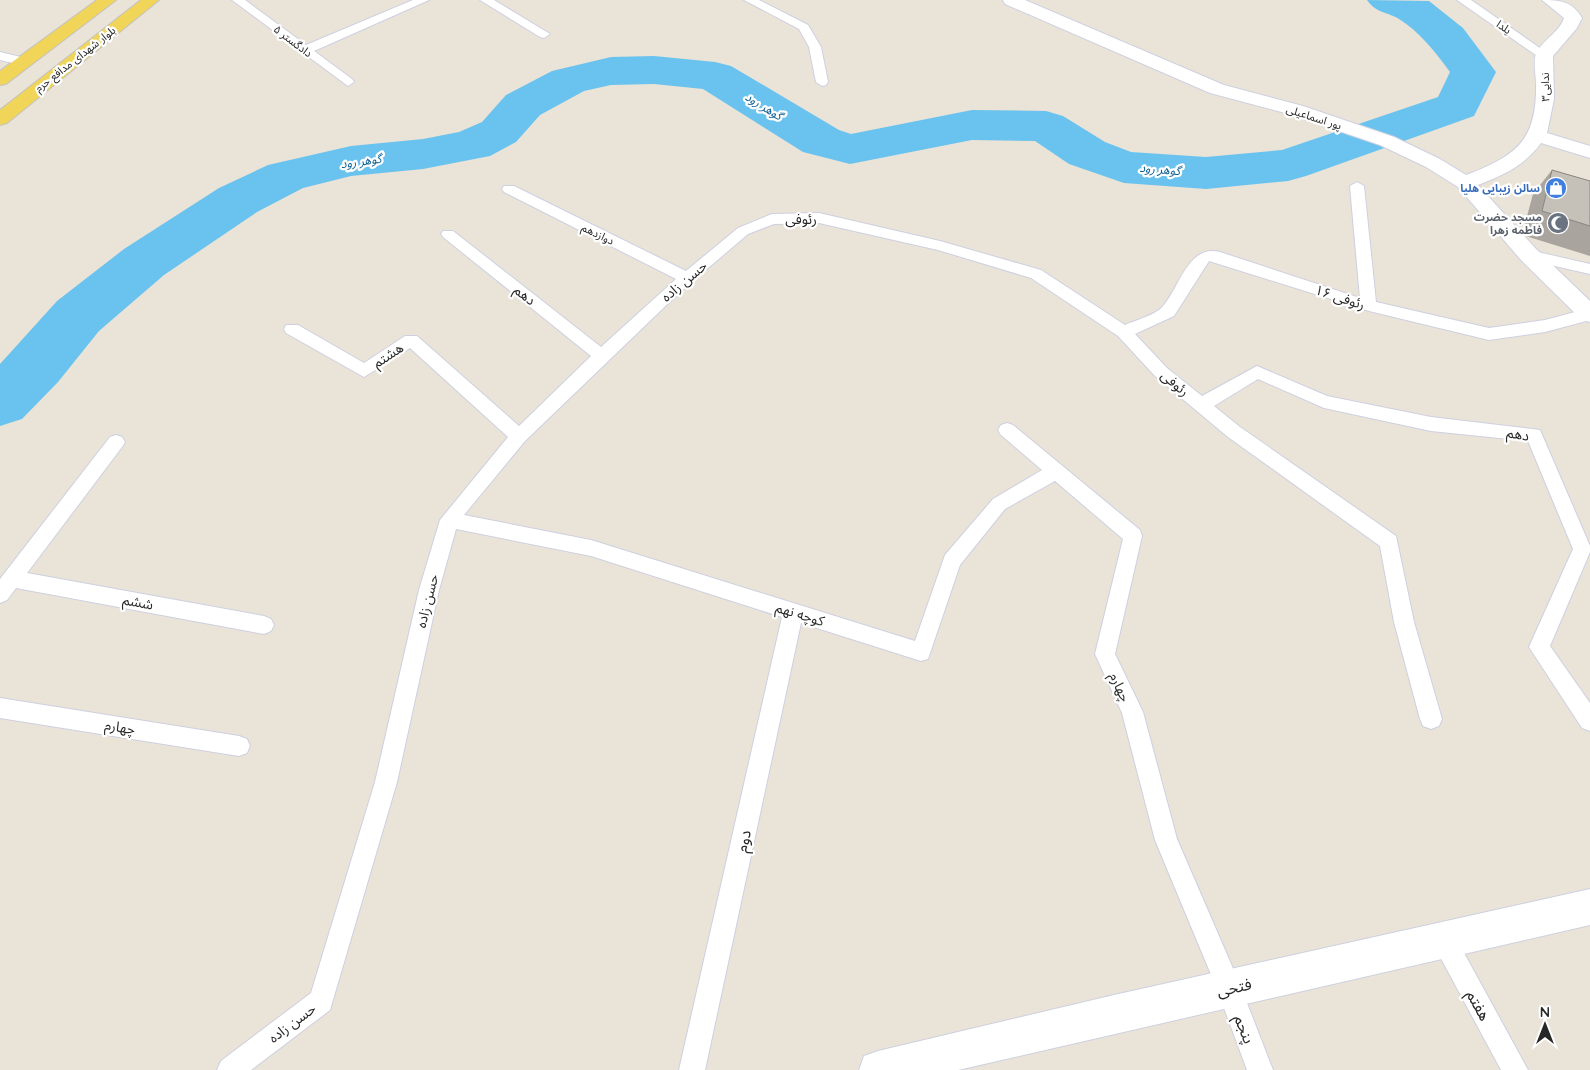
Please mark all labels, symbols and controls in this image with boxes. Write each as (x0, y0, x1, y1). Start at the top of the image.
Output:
street label: یلدا (1494, 17, 1514, 37)
street label: دادگستر ۵ (271, 22, 315, 60)
street label: بلوار شهدای مدافع حرم (32, 23, 119, 96)
street label: ندایی۳ (1538, 72, 1552, 102)
water label: گوهر رود (743, 89, 787, 124)
street label: پور اسماعیلی (1284, 101, 1343, 134)
water label: گوهر رود (340, 150, 384, 171)
water label: گوهر رود (1139, 160, 1183, 178)
shop icon: سالن زیبایی هلیا (1544, 176, 1568, 200)
place label: سالن زیبایی هلیا (1460, 181, 1540, 195)
street label: رئوفی (785, 210, 817, 228)
place label: مسجد حضرت فاطمه زهرا (1474, 210, 1542, 237)
mosque icon: مسجد حضرت فاطمه زهرا (1546, 211, 1570, 235)
street label: دوازدهم (579, 220, 616, 250)
street label: حسن زاده (657, 257, 711, 305)
street label: رئوفی ۱۶ (1313, 280, 1367, 314)
street label: دهم (509, 281, 540, 311)
street label: هشتم (369, 338, 408, 373)
street label: رئوفی (1157, 366, 1193, 400)
street label: دهم (1505, 423, 1531, 447)
street label: حسن زاده (412, 572, 442, 630)
street label: ششم (121, 590, 155, 616)
street label: کوچه نهم (773, 598, 827, 632)
street label: چهارم (1104, 669, 1135, 706)
street label: چهارم (103, 716, 137, 740)
street label: دوم (731, 828, 758, 855)
street label: فتحی (1215, 973, 1253, 1001)
street label: هفتم (1460, 986, 1496, 1025)
street label: حسن زاده (265, 999, 319, 1047)
north arrow (1520, 1000, 1570, 1050)
text: N (1540, 1003, 1550, 1021)
street label: پنجم (1228, 1012, 1260, 1047)

